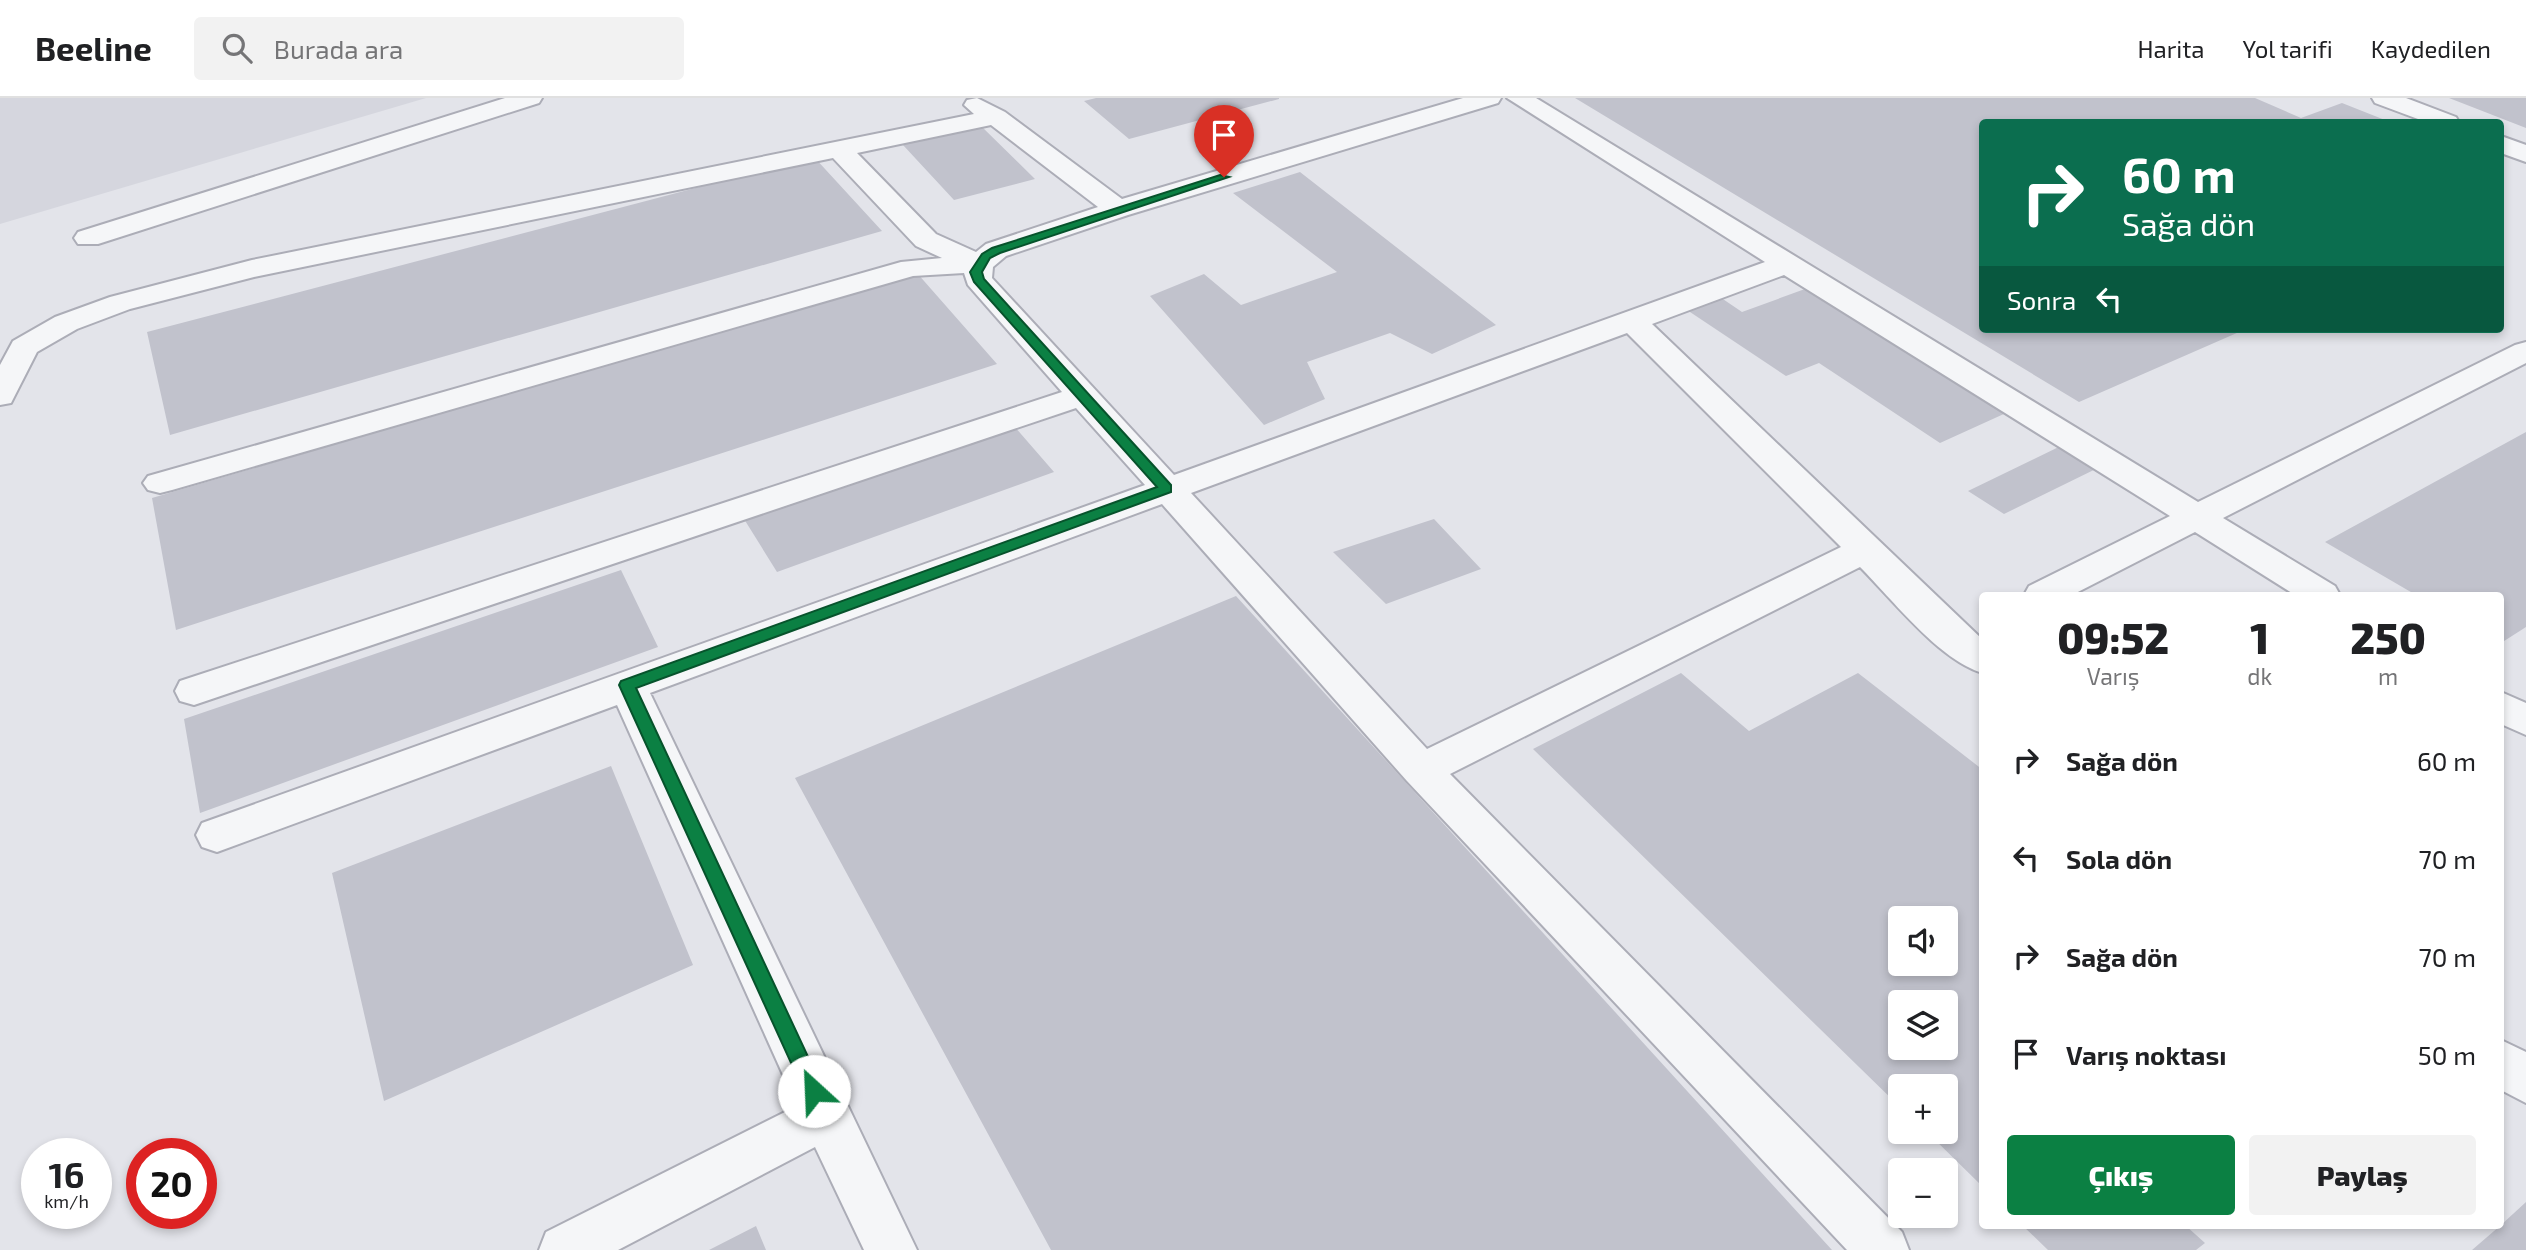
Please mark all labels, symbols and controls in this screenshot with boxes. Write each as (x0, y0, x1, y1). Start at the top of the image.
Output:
search box (194, 17, 684, 80)
text: Beeline (35, 28, 152, 68)
icon: search (218, 29, 256, 67)
text: Burada ara (274, 33, 403, 64)
text: Harita (2137, 34, 2205, 63)
text: Yol tarifi (2243, 34, 2333, 63)
text: Kaydedilen (2371, 34, 2491, 63)
pin (1194, 105, 1254, 177)
icon: arrive (1205, 116, 1243, 154)
text: 60 m (2122, 144, 2236, 203)
icon: right (2007, 147, 2098, 238)
text: Sağa dön (2122, 204, 2255, 242)
icon: left (2090, 280, 2128, 318)
text: Sonra (2007, 284, 2076, 315)
text: 09:52 (2057, 612, 2169, 662)
text: 1 (2250, 612, 2269, 662)
text: 250 (2350, 612, 2426, 662)
text: Varış (2087, 662, 2139, 690)
text: dk (2247, 662, 2272, 690)
text: m (2378, 662, 2398, 690)
icon: right (2007, 741, 2045, 779)
text: Sağa dön (2066, 745, 2178, 776)
text: 60 m (2417, 745, 2476, 776)
icon: left (2007, 839, 2045, 877)
text: Sola dön (2066, 843, 2172, 874)
text: 70 m (2418, 843, 2476, 874)
map controls (1888, 906, 1958, 1228)
button: sound (1888, 906, 1958, 976)
icon: right (2007, 937, 2045, 975)
text: Sağa dön (2066, 941, 2178, 972)
text: 70 m (2418, 941, 2476, 972)
button: layers (1888, 990, 1958, 1060)
icon: arrive (2007, 1035, 2045, 1073)
text: Varış noktası (2066, 1039, 2226, 1070)
text: 50 m (2418, 1039, 2476, 1070)
position arrow (777, 1054, 851, 1128)
button: + (1888, 1074, 1958, 1144)
button: Çıkış (2007, 1135, 2235, 1215)
button: Paylaş (2249, 1135, 2476, 1215)
speed limit sign: 20 (126, 1138, 217, 1229)
text: 16 (49, 1153, 84, 1195)
button: − (1888, 1158, 1958, 1228)
text: km/h (44, 1190, 89, 1212)

